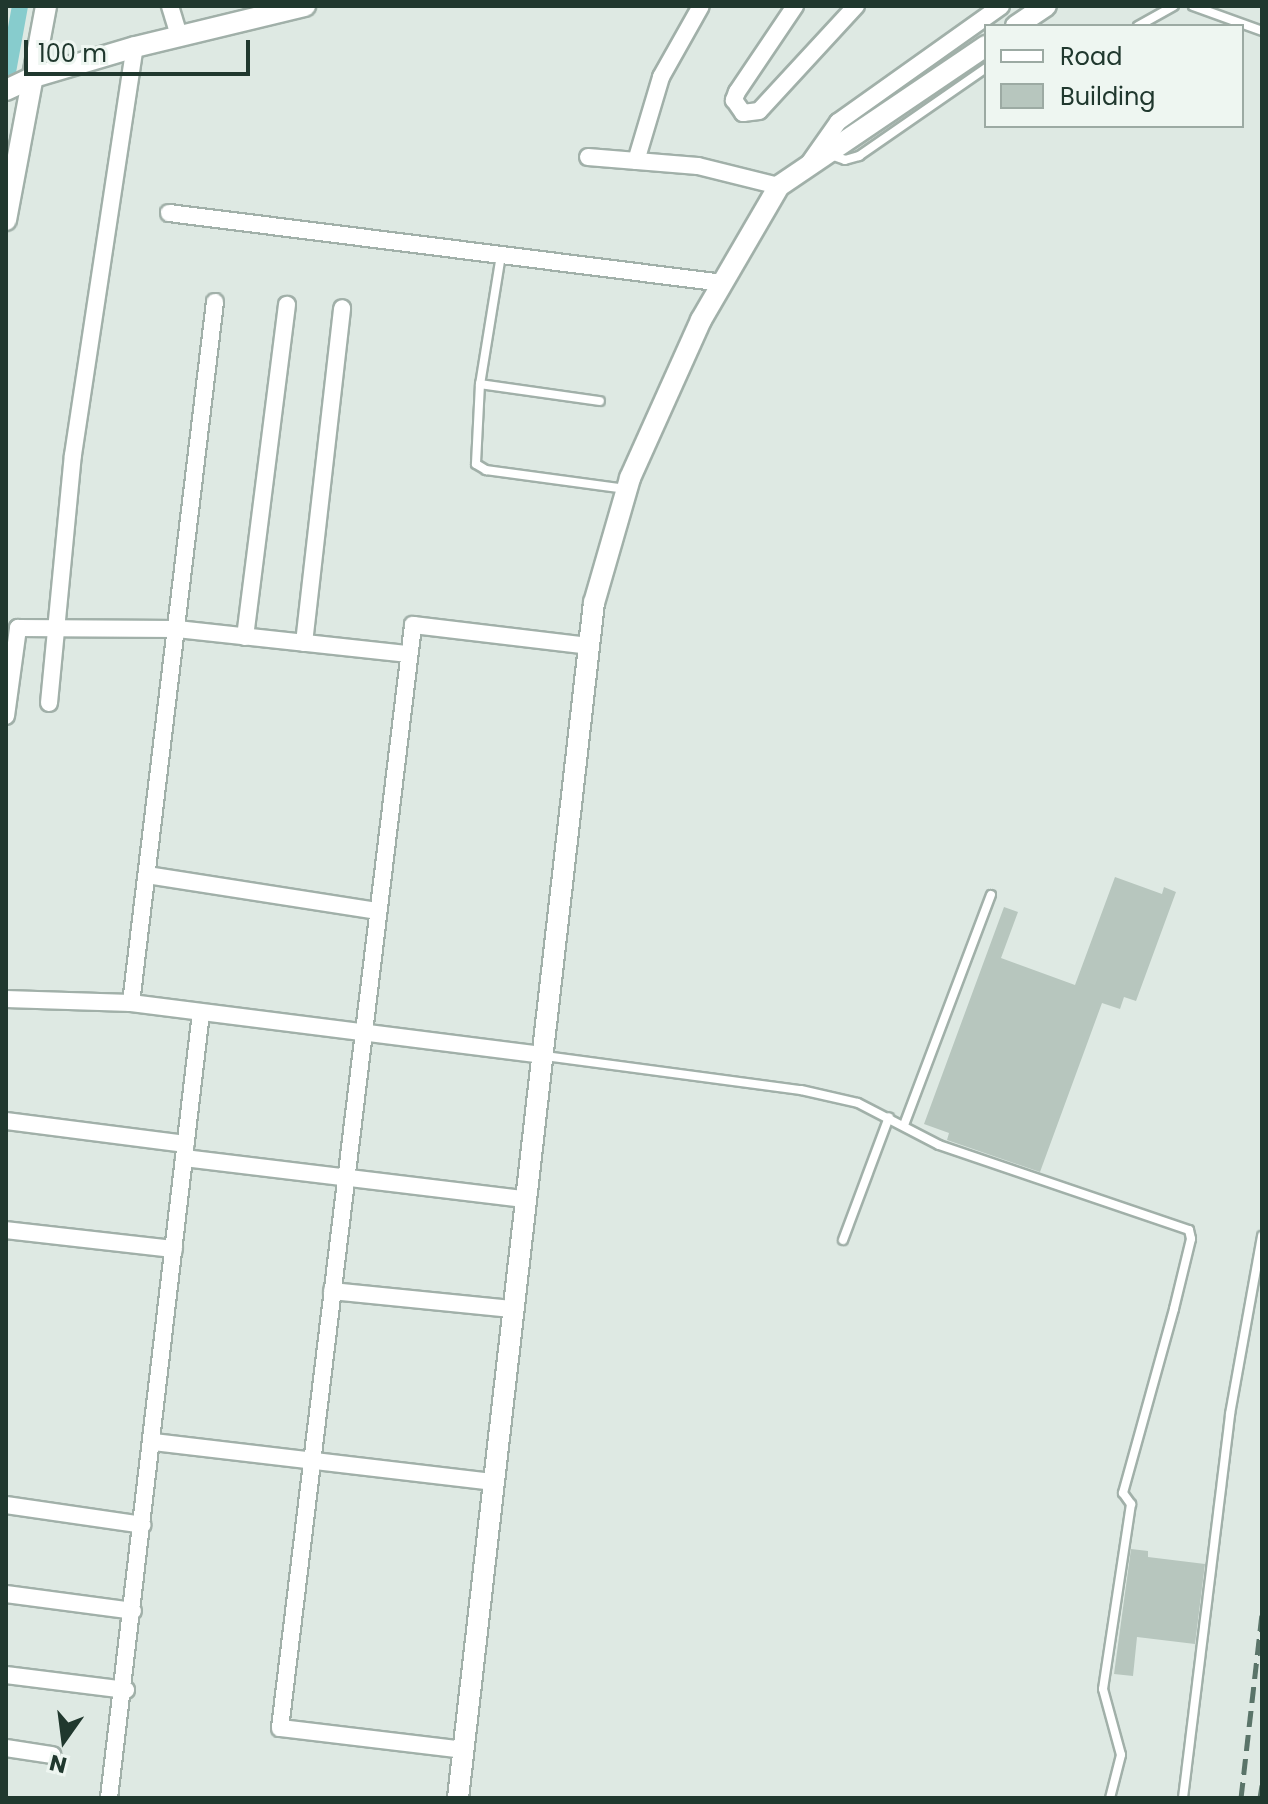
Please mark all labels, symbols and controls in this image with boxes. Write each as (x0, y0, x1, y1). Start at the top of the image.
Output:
scale bar (28, 24, 254, 74)
legend (984, 24, 1244, 128)
text: 100 m (38, 37, 107, 70)
text: Road (1060, 40, 1122, 73)
text: Building (1060, 80, 1156, 113)
north arrow (24, 1700, 104, 1780)
text: N (46, 1747, 70, 1781)

